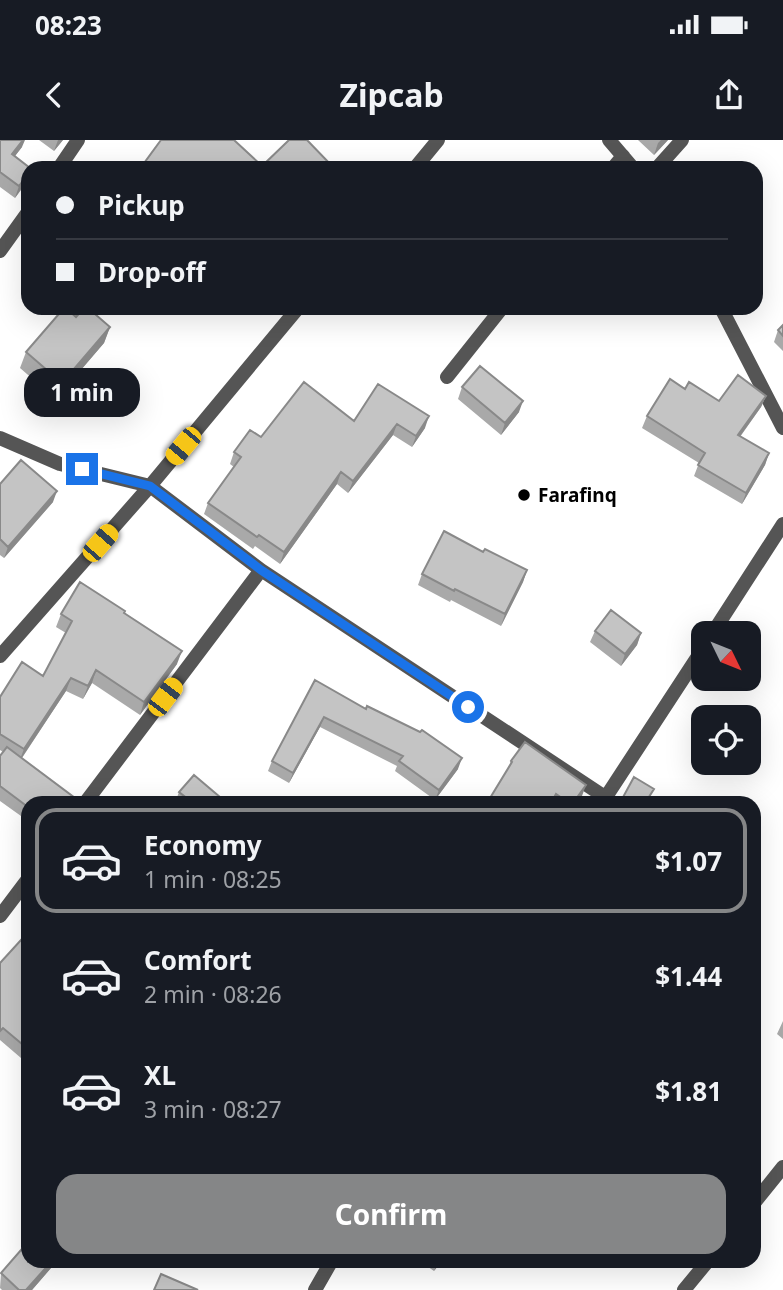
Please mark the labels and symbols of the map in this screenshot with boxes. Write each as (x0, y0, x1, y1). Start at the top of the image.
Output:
callout: 1 min (24, 368, 140, 416)
car (162, 423, 205, 469)
route end (66, 453, 98, 485)
place label: Farafinq (538, 482, 617, 508)
marker: Farafinq (516, 487, 532, 503)
car (79, 520, 122, 566)
north arrow (691, 621, 761, 691)
car (144, 674, 187, 720)
route start (452, 691, 484, 723)

